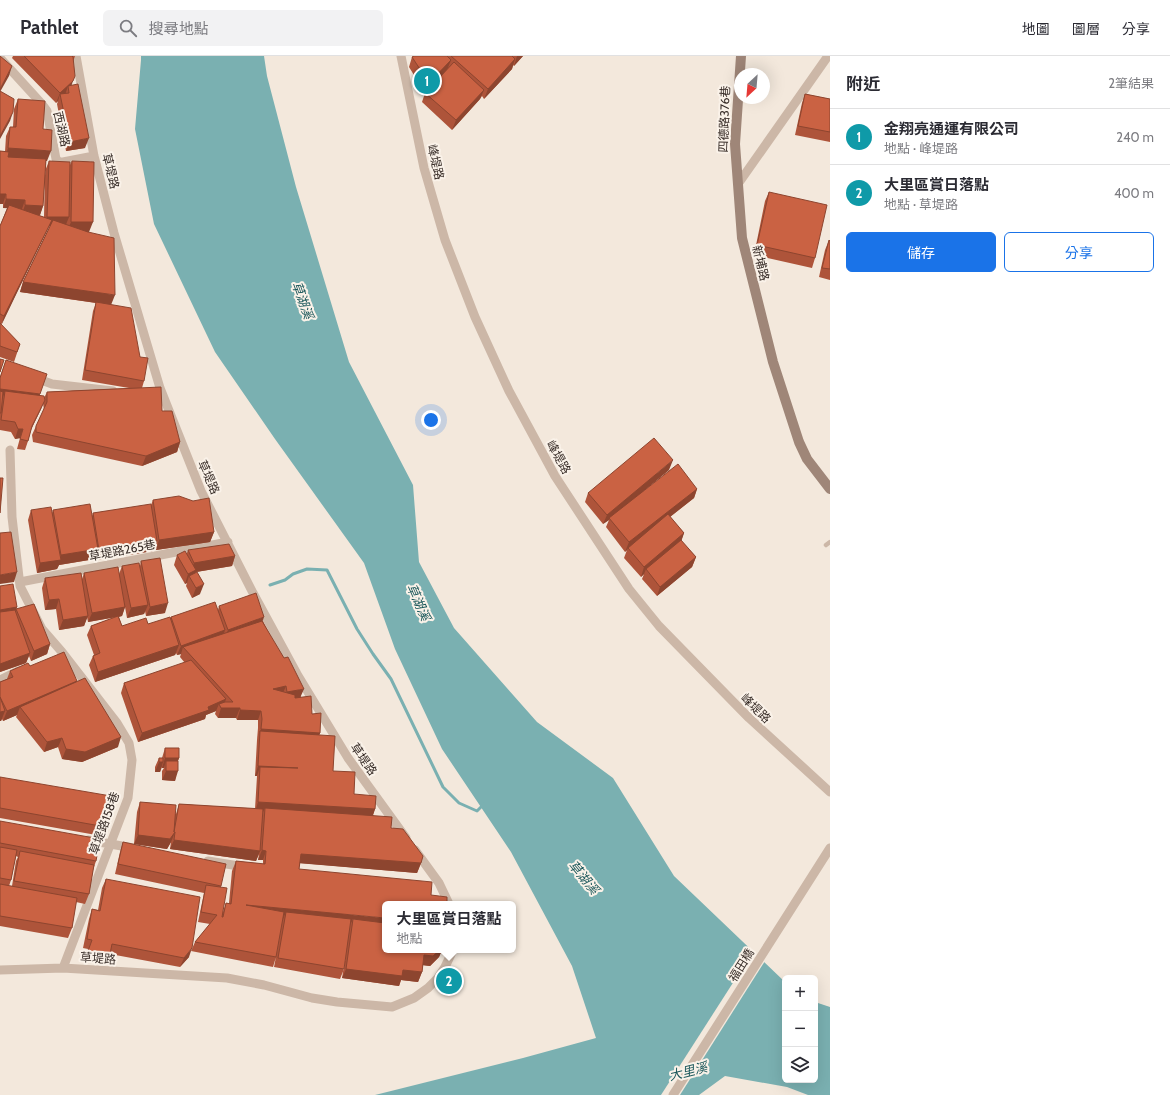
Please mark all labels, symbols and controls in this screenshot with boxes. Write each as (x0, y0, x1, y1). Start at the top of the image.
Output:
search box (103, 10, 383, 46)
text: Pathlet (20, 16, 79, 39)
icon: search (117, 17, 139, 39)
text: 搜尋地點 (149, 20, 209, 38)
text: 地圖 (1022, 20, 1050, 38)
text: 圖層 (1072, 20, 1100, 38)
text: 分享 (1122, 20, 1150, 38)
pin: 1 (414, 66, 440, 96)
north arrow (734, 68, 770, 104)
text: 附近 (846, 74, 880, 94)
text: 2筆結果 (1108, 75, 1154, 91)
street label: 四德路376巷 (715, 85, 733, 153)
street label: 西湖路 (51, 110, 73, 148)
text: 金翔亮通運有限公司 (884, 120, 1019, 138)
text: 1 (857, 129, 861, 145)
text: 240 m (1116, 129, 1154, 145)
text: 地點 · 峰堤路 (884, 140, 958, 156)
street label: 峰堤路 (425, 143, 447, 181)
street label: 草堤路 (99, 152, 123, 190)
text: 大里區賞日落點 (884, 176, 989, 194)
text: 2 (856, 185, 862, 201)
text: 400 m (1114, 185, 1154, 201)
text: 地點 · 草堤路 (884, 196, 958, 212)
button: 儲存 (846, 232, 996, 272)
button: 分享 (1004, 232, 1154, 272)
street label: 新埔路 (749, 244, 773, 282)
water label: 草湖溪 (289, 279, 318, 323)
your location (421, 410, 441, 430)
street label: 峰堤路 (544, 438, 574, 476)
street label: 草堤路 (195, 457, 223, 497)
street label: 草堤路265巷 (87, 536, 157, 564)
water label: 草湖溪 (404, 581, 435, 625)
street label: 峰堤路 (738, 690, 774, 726)
street label: 草堤路 (348, 740, 380, 778)
street label: 草堤路158巷 (86, 790, 122, 856)
water label: 草湖溪 (565, 857, 604, 899)
popup (382, 901, 516, 953)
text: 大里區賞日落點 (396, 910, 502, 928)
text: 地點 (396, 930, 423, 946)
street label: 福田橋 (725, 946, 757, 984)
street label: 草堤路 (80, 949, 116, 967)
pin: 2 (436, 966, 462, 996)
map controls (782, 975, 818, 1083)
button: + (782, 975, 818, 1011)
button: − (782, 1011, 818, 1047)
button: layers (782, 1047, 818, 1083)
water label: 大里溪 (667, 1058, 711, 1083)

